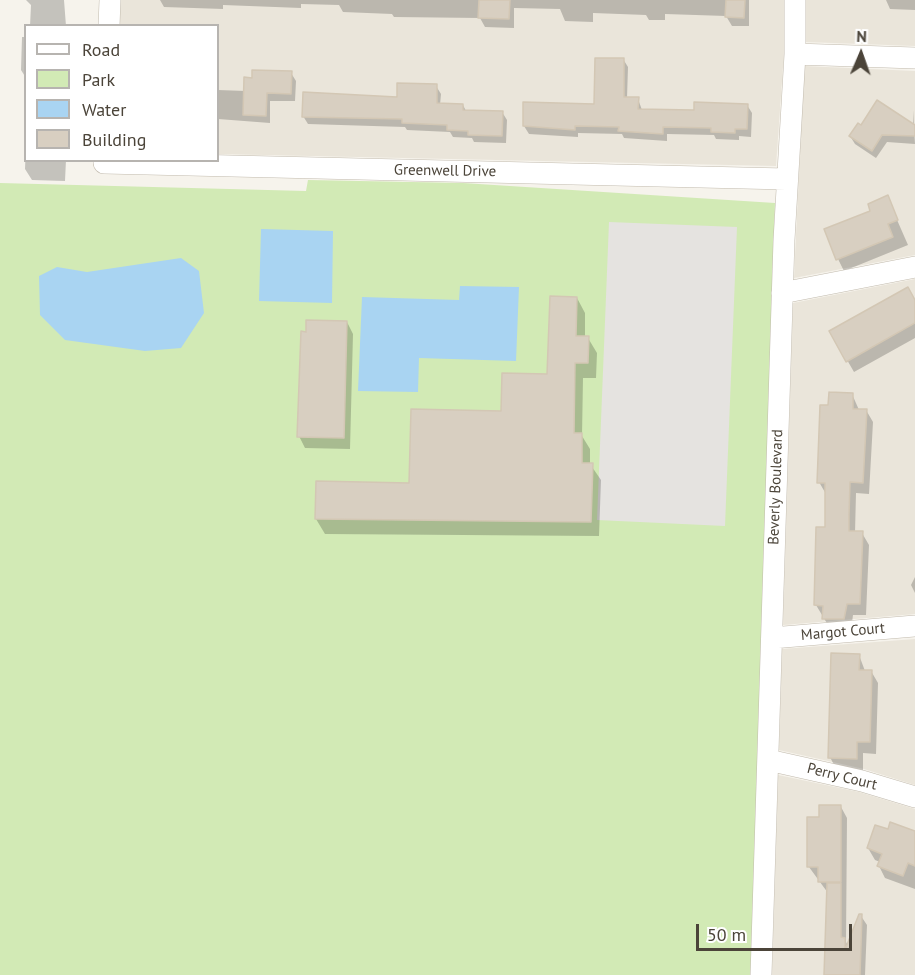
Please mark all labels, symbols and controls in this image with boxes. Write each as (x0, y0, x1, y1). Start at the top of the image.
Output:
legend (24, 24, 219, 162)
north arrow (831, 24, 891, 84)
text: N (856, 26, 867, 46)
text: Road (82, 38, 120, 61)
text: Park (82, 68, 115, 91)
text: Water (82, 98, 126, 121)
text: Building (82, 128, 146, 151)
street label: Greenwell Drive (394, 161, 496, 181)
street label: Beverly Boulevard (765, 429, 787, 545)
street label: Margot Court (800, 619, 886, 645)
street label: Perry Court (805, 760, 879, 794)
scale bar (699, 912, 855, 950)
text: 50 m (707, 923, 746, 946)

